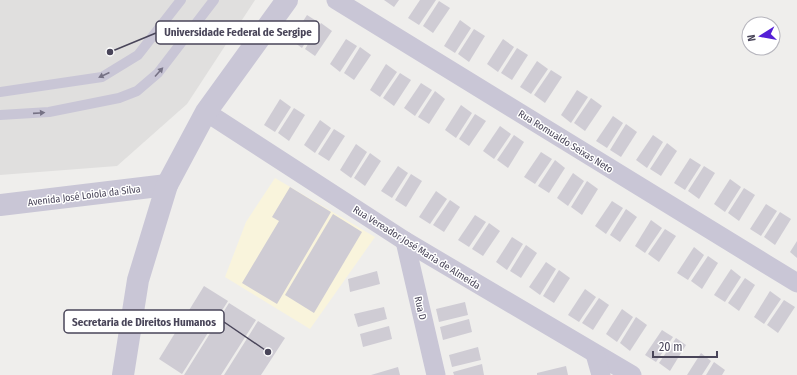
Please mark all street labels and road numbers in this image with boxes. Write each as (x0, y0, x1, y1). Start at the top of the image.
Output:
street label: Rua Romualdo Seixas Neto (516, 108, 615, 176)
street label: Avenida José Loiola da Silva (27, 183, 141, 209)
street label: Rua Vereador José Maria de Almeida (351, 204, 482, 292)
street label: Rua D (412, 295, 429, 321)

